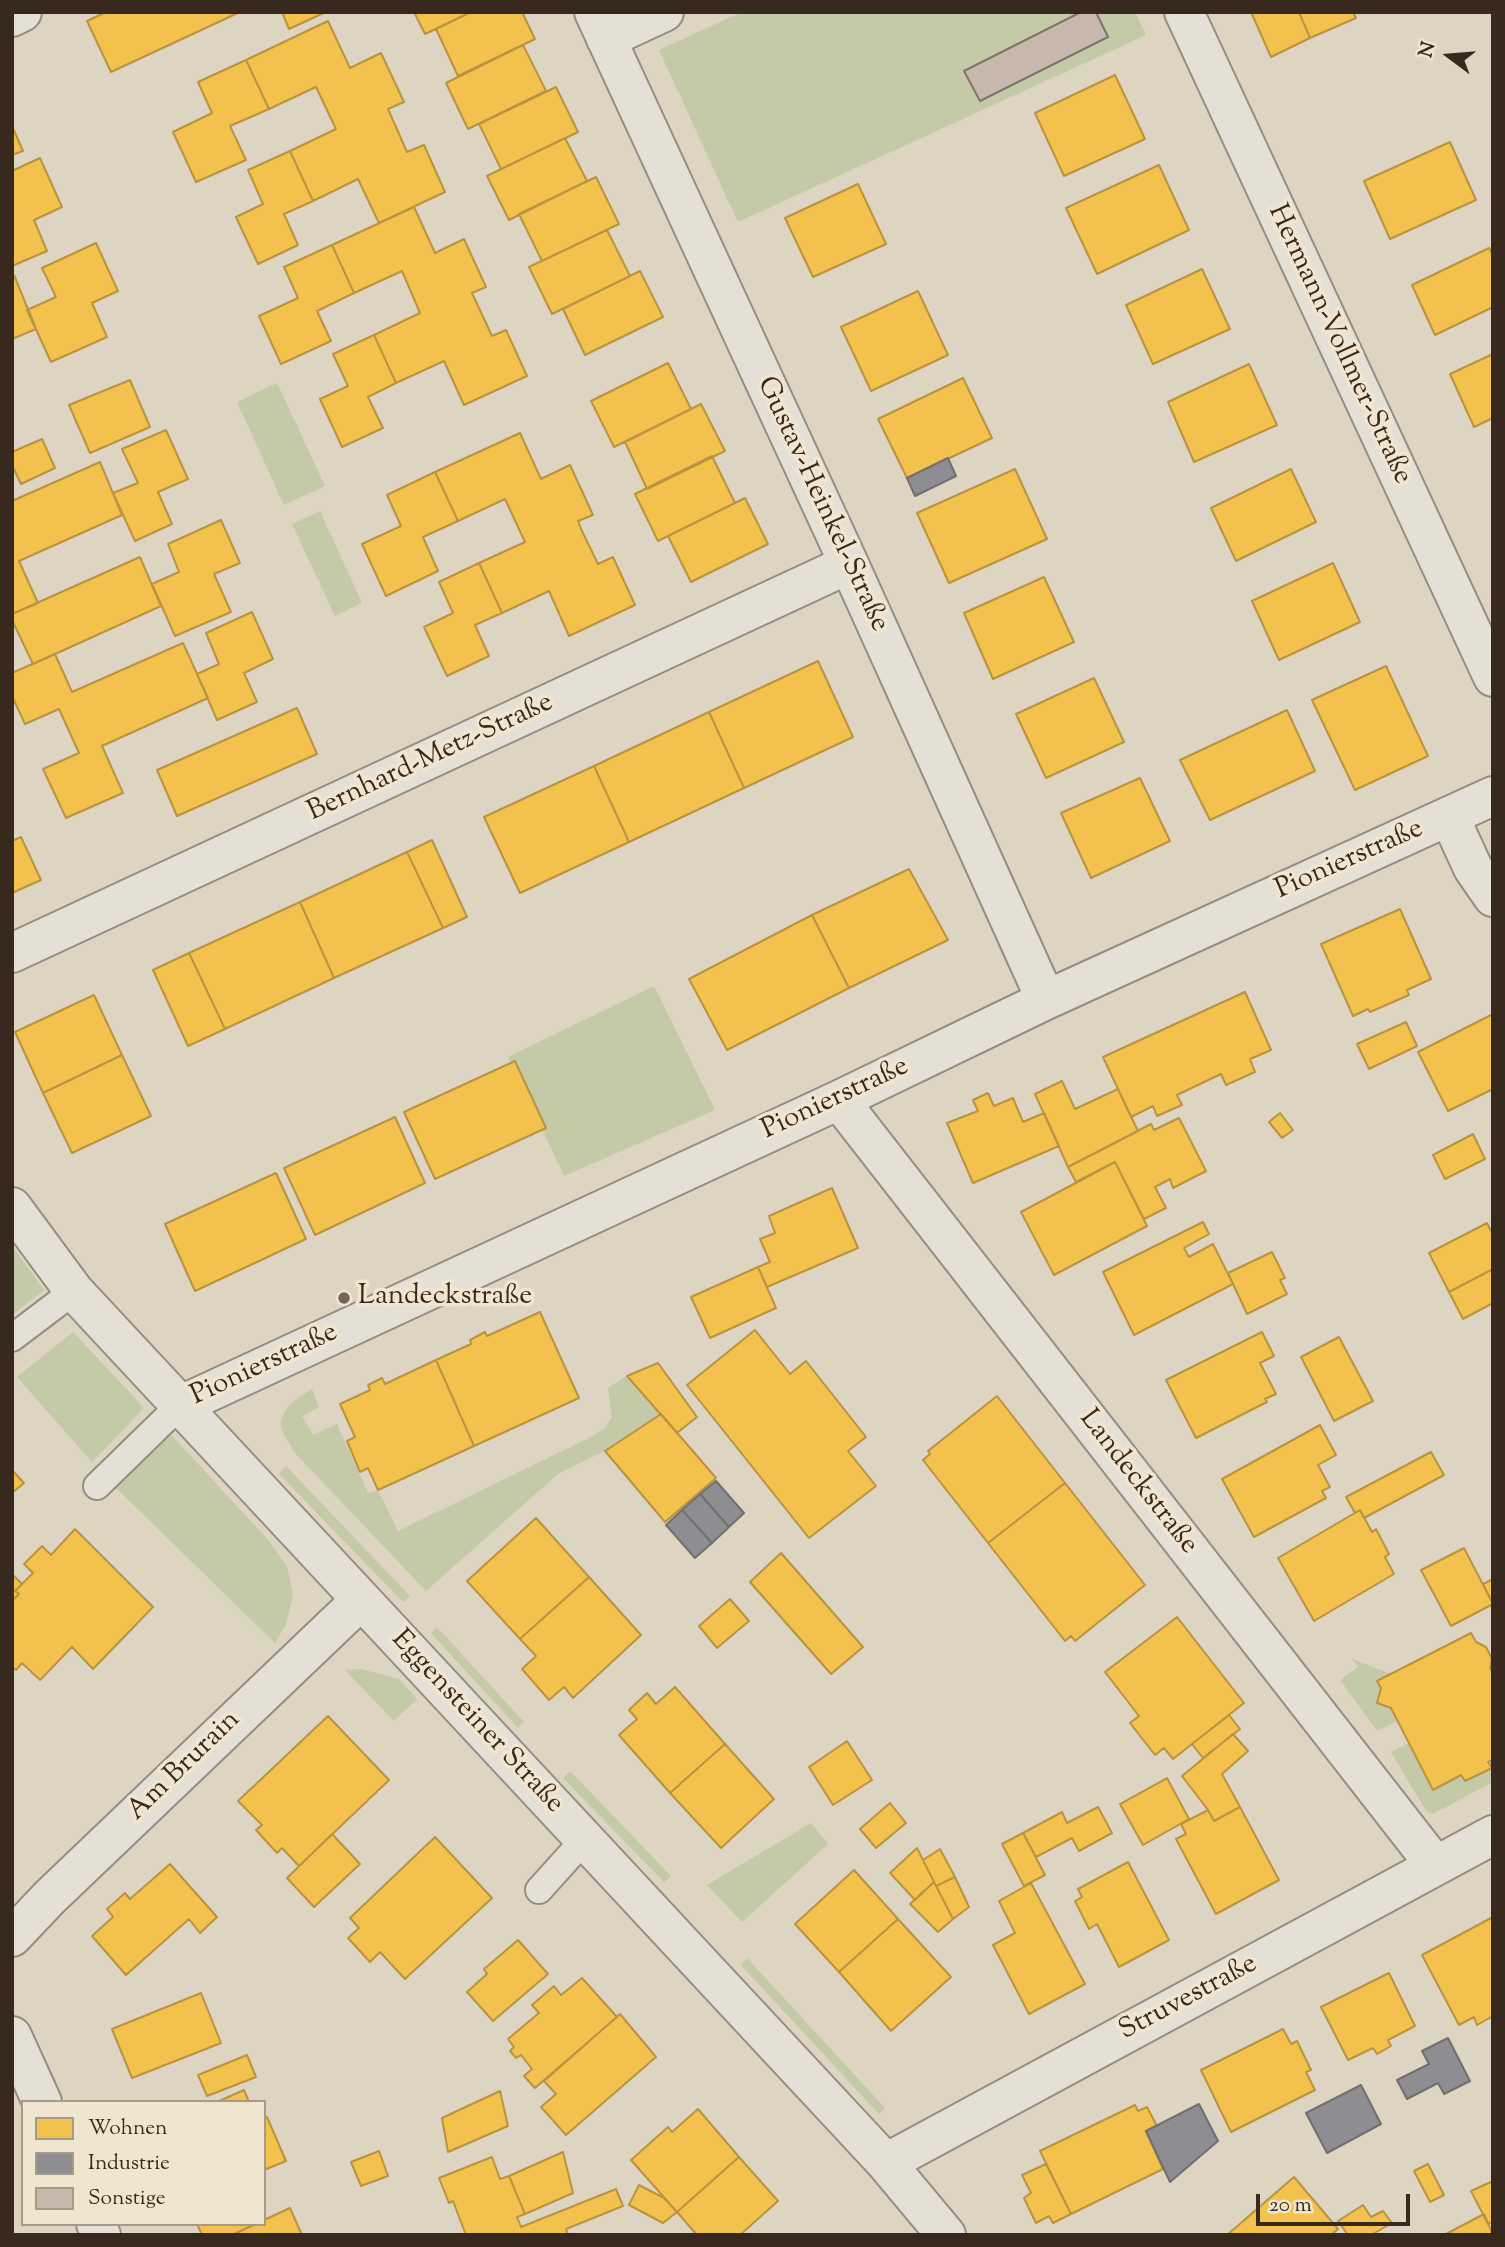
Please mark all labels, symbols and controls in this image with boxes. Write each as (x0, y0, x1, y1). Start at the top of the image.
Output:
north arrow (1414, 21, 1484, 91)
text: N (1413, 39, 1443, 61)
street label: Hermann-Vollmer-Straße (1258, 200, 1418, 490)
street label: Gustav-Heinkel-Straße (747, 372, 895, 638)
street label: Bernhard-Metz-Straße (303, 687, 559, 831)
street label: Pionierstraße (1271, 813, 1429, 909)
street label: Pionierstraße (757, 1051, 915, 1149)
place label: Landeckstraße (358, 1281, 532, 1315)
marker: Landeckstraße (336, 1290, 352, 1306)
street label: Pionierstraße (186, 1317, 344, 1415)
street label: Landeckstraße (1070, 1404, 1204, 1562)
street label: Eggensteiner Straße (382, 1624, 570, 1822)
street label: Am Brurain (122, 1705, 248, 1829)
street label: Struvestraße (1114, 1949, 1264, 2049)
legend (21, 2100, 266, 2226)
text: Wohnen (88, 2114, 167, 2144)
text: Industrie (88, 2149, 170, 2179)
scale bar (1260, 2180, 1414, 2224)
text: Sonstige (88, 2184, 166, 2214)
text: 20 m (1269, 2191, 1312, 2221)

